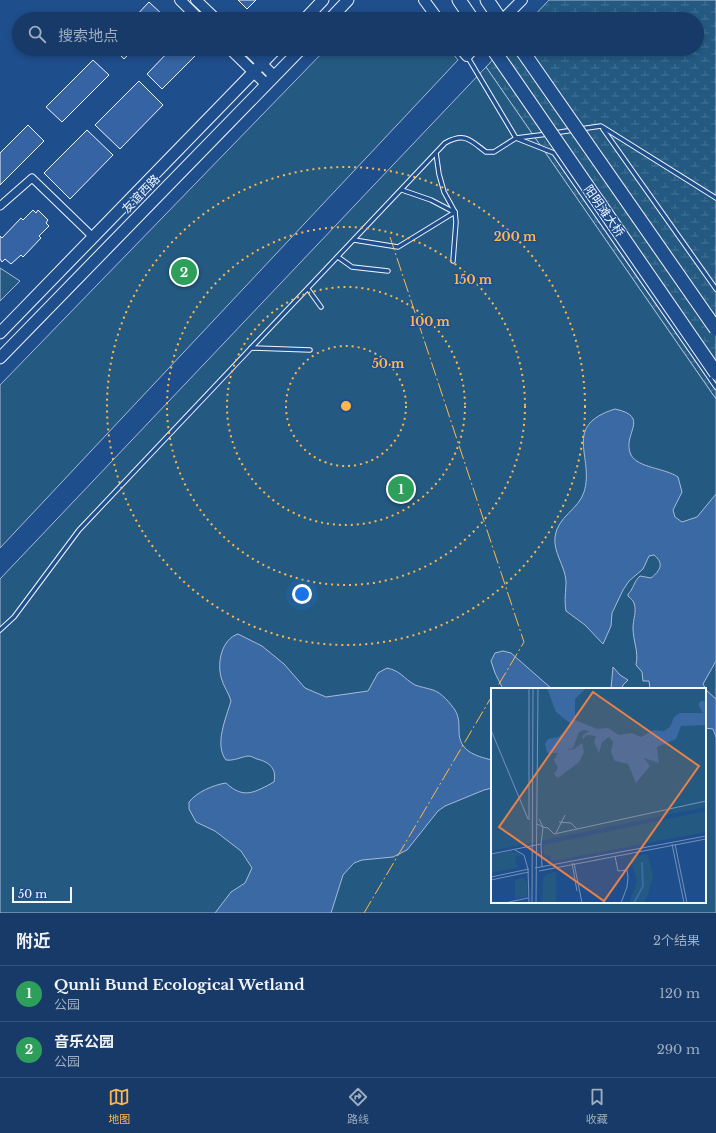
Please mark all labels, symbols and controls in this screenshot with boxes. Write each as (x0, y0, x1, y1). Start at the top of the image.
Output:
search box (12, 12, 704, 56)
icon: search (26, 23, 48, 45)
text: 搜索地点 (58, 26, 118, 45)
street label: 友谊西路 (119, 171, 163, 216)
street label: 阳明滩大桥 (581, 182, 628, 240)
text: 200 m (494, 229, 537, 244)
pin: 2 (171, 257, 197, 287)
text: 150 m (454, 272, 493, 287)
text: 100 m (410, 314, 451, 329)
text: 50 m (372, 356, 405, 371)
centre of rings (339, 399, 353, 413)
pin: 1 (388, 474, 414, 504)
your location (292, 584, 312, 604)
inset map (491, 688, 706, 903)
scale bar (12, 885, 72, 904)
text: 50 m (18, 887, 47, 901)
text: 附近 (16, 931, 50, 952)
text: 2个结果 (653, 932, 700, 949)
text: Qunli Bund Ecological Wetland (54, 975, 305, 994)
text: 1 (26, 985, 32, 1002)
text: 120 m (659, 985, 700, 1002)
text: 公园 (54, 996, 80, 1013)
text: 音乐公园 (54, 1032, 114, 1051)
text: 2 (25, 1041, 33, 1058)
text: 290 m (657, 1041, 700, 1058)
text: 公园 (54, 1053, 80, 1070)
tab: 地图 (108, 1086, 130, 1126)
tab: 路线 (347, 1086, 369, 1126)
tab: 收藏 (586, 1086, 608, 1126)

